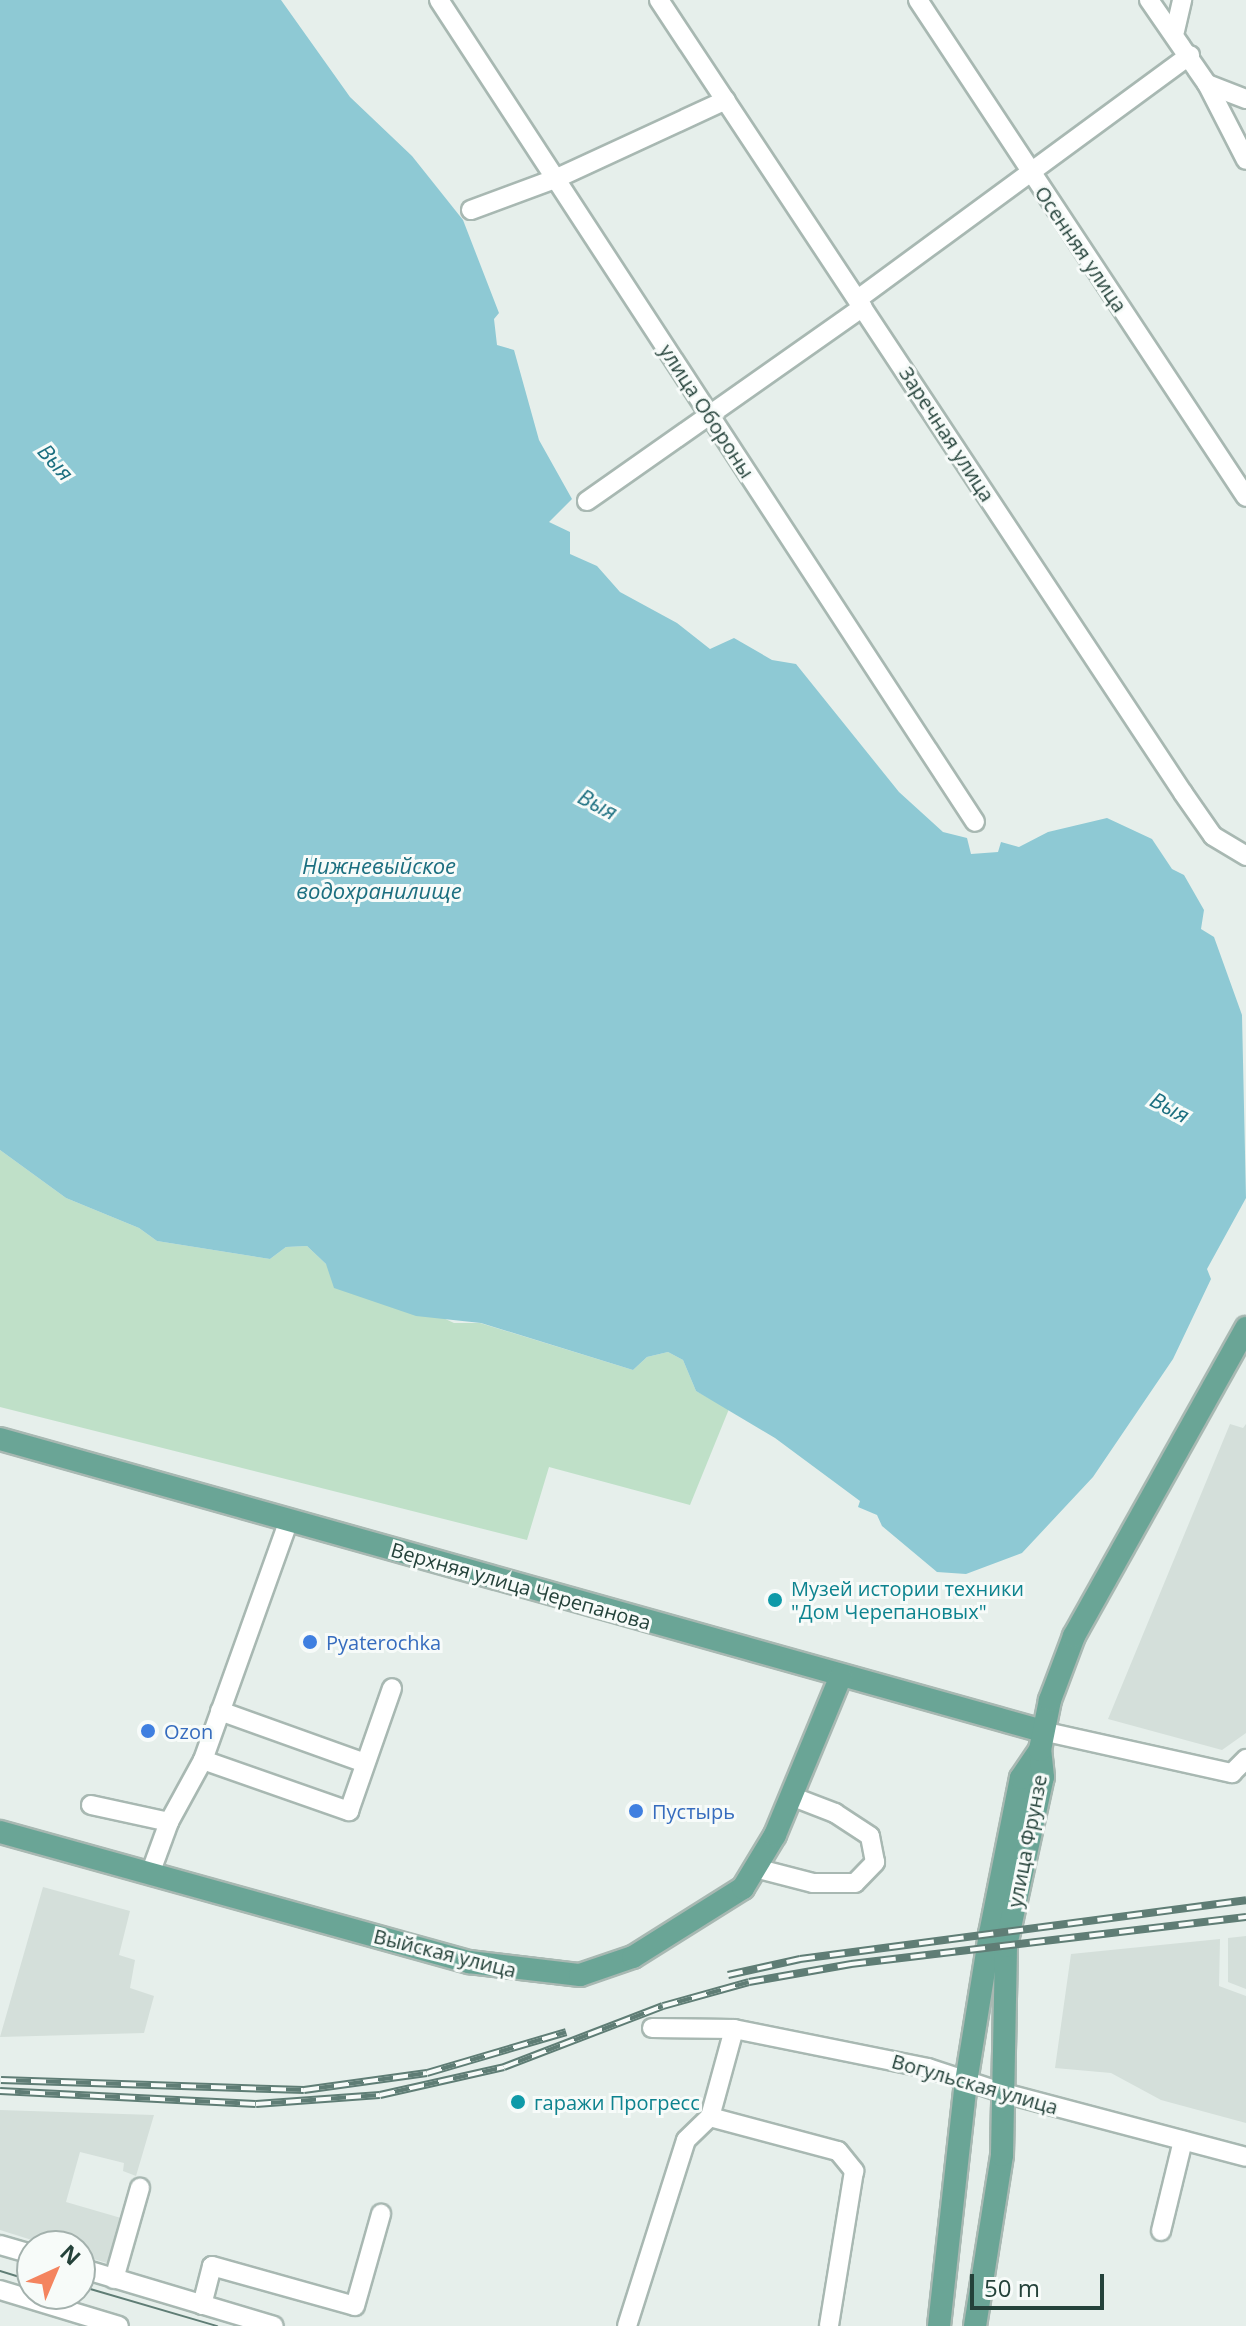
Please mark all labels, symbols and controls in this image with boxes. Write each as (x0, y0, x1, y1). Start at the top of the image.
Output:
street label: Осенняя улица (1030, 181, 1132, 317)
street label: улица Обороны (655, 340, 759, 482)
street label: Заречная улица (894, 362, 1000, 506)
water label: Выя (33, 438, 79, 486)
water label: Выя (574, 783, 622, 825)
water label: Нижневыйское водохранилище (296, 852, 462, 904)
water label: Выя (1146, 1086, 1194, 1128)
street label: Верхняя улица Черепанова (388, 1537, 654, 1635)
place label: Музей истории техники "Дом Черепановых" (791, 1576, 1024, 1623)
marker: Музей истории техники "Дом Черепановых" (766, 1591, 784, 1609)
place label: Pyaterochka (326, 1630, 441, 1654)
marker: Pyaterochka (301, 1633, 319, 1651)
place label: Ozon (164, 1719, 213, 1743)
marker: Ozon (139, 1722, 157, 1740)
street label: улица Фрунзе (1002, 1773, 1052, 1909)
place label: Пустырь (652, 1799, 735, 1823)
marker: Пустырь (627, 1802, 645, 1820)
street label: Выйская улица (371, 1924, 519, 1982)
street label: Вогульская улица (889, 2049, 1061, 2119)
place label: гаражи Прогресс (534, 2090, 700, 2114)
marker: гаражи Прогресс (509, 2093, 527, 2111)
north arrow (16, 2230, 96, 2310)
text: N (54, 2237, 88, 2271)
scale bar (974, 2258, 1108, 2308)
text: 50 m (984, 2271, 1040, 2304)

